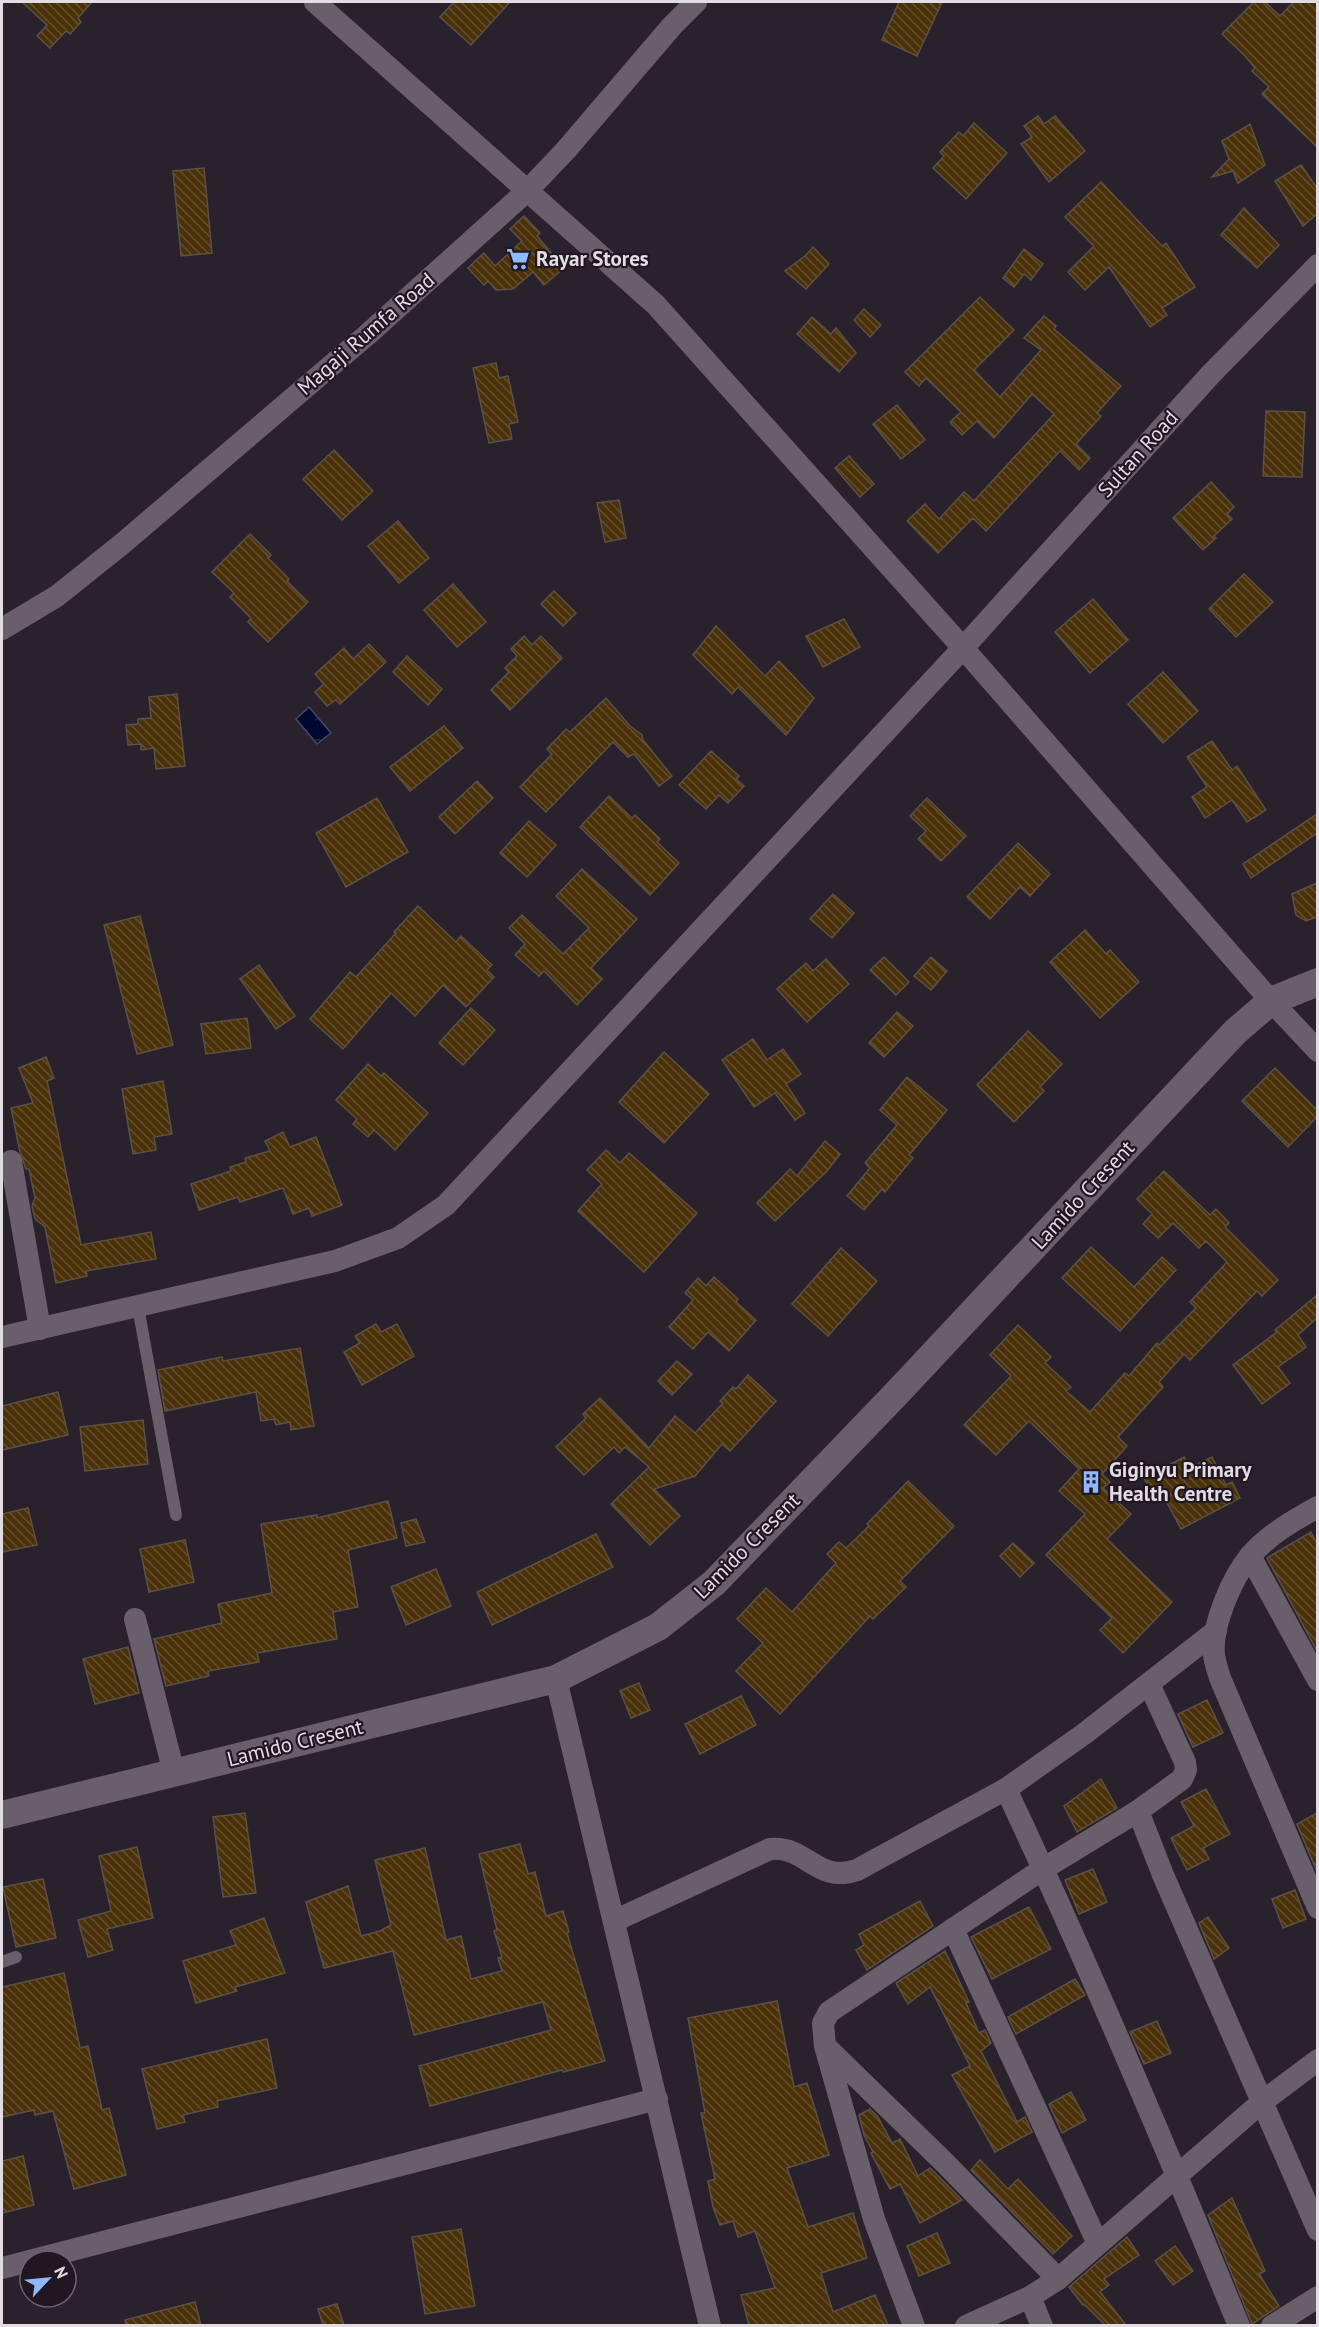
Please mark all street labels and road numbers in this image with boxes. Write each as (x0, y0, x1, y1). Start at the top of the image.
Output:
street label: Magaji Rumfa Road (291, 267, 440, 401)
street label: Sultan Road (1092, 405, 1184, 503)
street label: Lamido Cresent (1025, 1135, 1140, 1255)
street label: Lamido Cresent (688, 1487, 805, 1604)
street label: Lamido Cresent (224, 1713, 366, 1772)

